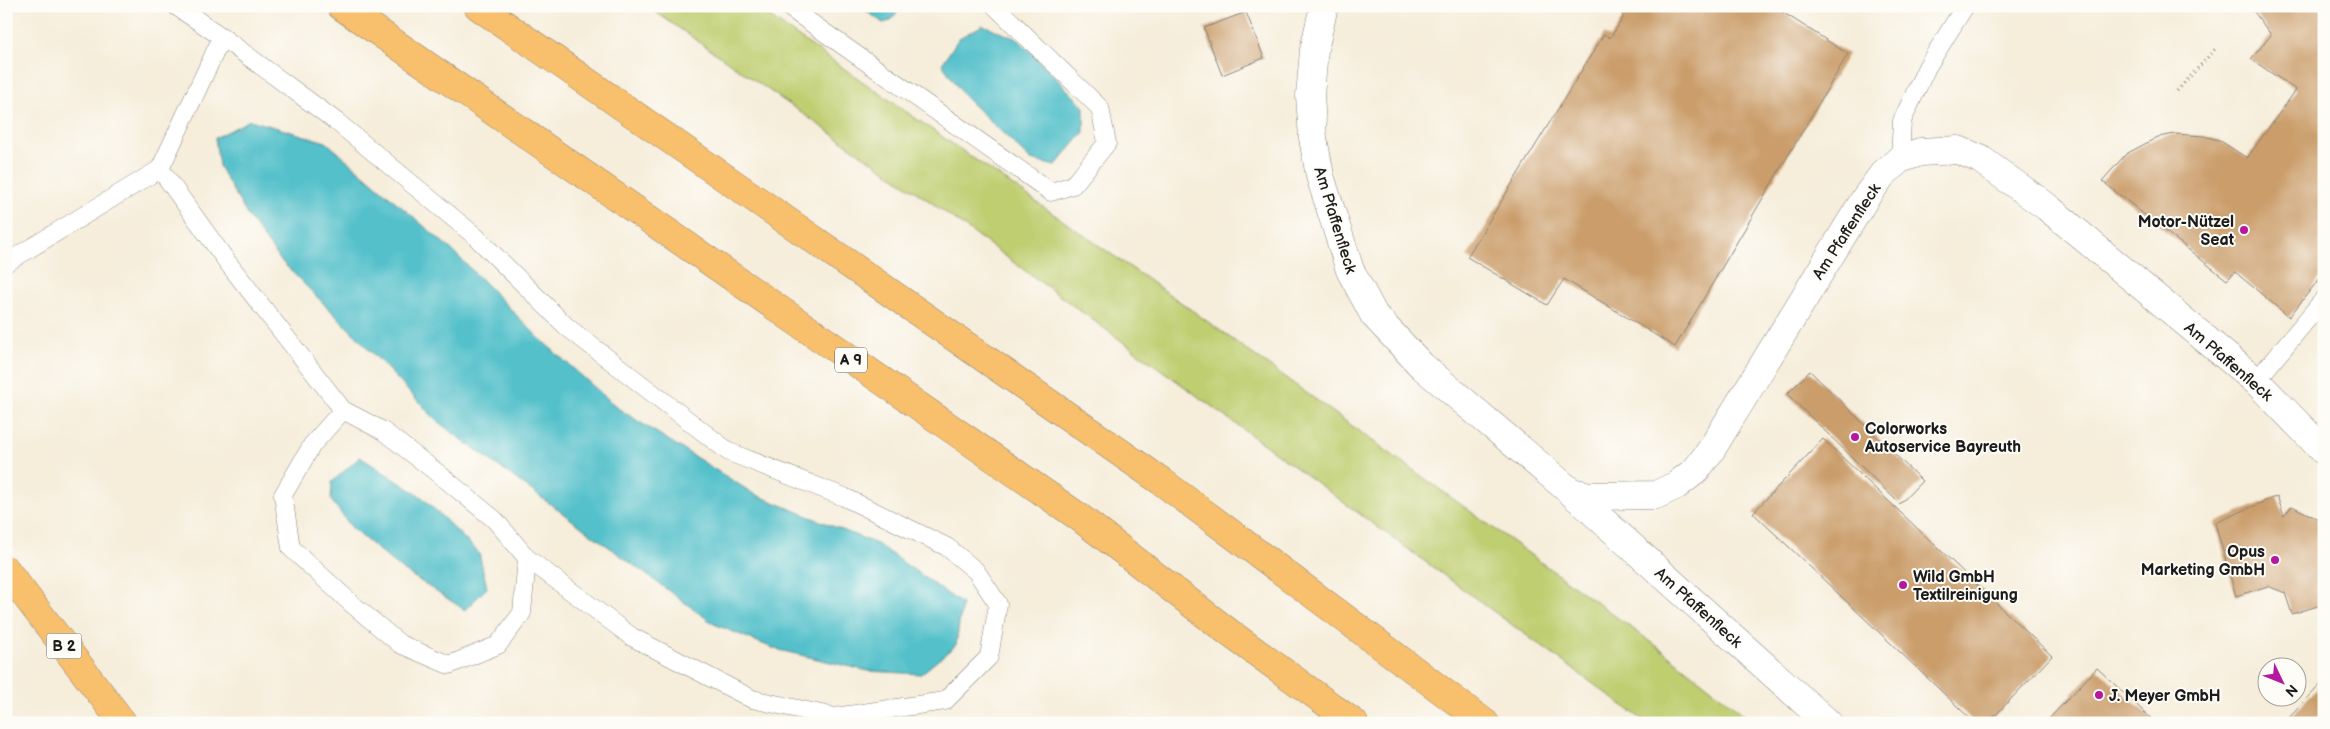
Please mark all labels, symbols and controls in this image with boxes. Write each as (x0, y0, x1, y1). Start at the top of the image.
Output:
street label: Am Pfaffenfleck (1309, 165, 1360, 276)
street label: Am Pfaffenfleck (1809, 180, 1885, 283)
place label: Motor-Nützel Seat (2138, 213, 2235, 250)
marker: Motor-Nützel Seat (2238, 224, 2250, 236)
street label: Am Pfaffenfleck (2180, 319, 2276, 406)
road number: A 9 (835, 348, 867, 372)
place label: Colorworks Autoservice Bayreuth (1864, 420, 2021, 457)
marker: Colorworks Autoservice Bayreuth (1849, 431, 1861, 443)
place label: Opus Marketing GmbH (2141, 543, 2265, 580)
marker: Opus Marketing GmbH (2269, 554, 2281, 566)
street label: Am Pfaffenfleck (1650, 564, 1746, 652)
place label: Wild GmbH Textilreinigung (1913, 568, 2018, 605)
marker: Wild GmbH Textilreinigung (1897, 579, 1909, 591)
road number: B 2 (46, 634, 82, 658)
north arrow (2258, 656, 2308, 706)
text: N (2281, 681, 2301, 700)
place label: J. Meyer GmbH (2109, 687, 2221, 706)
marker: J. Meyer GmbH (2093, 689, 2105, 701)

